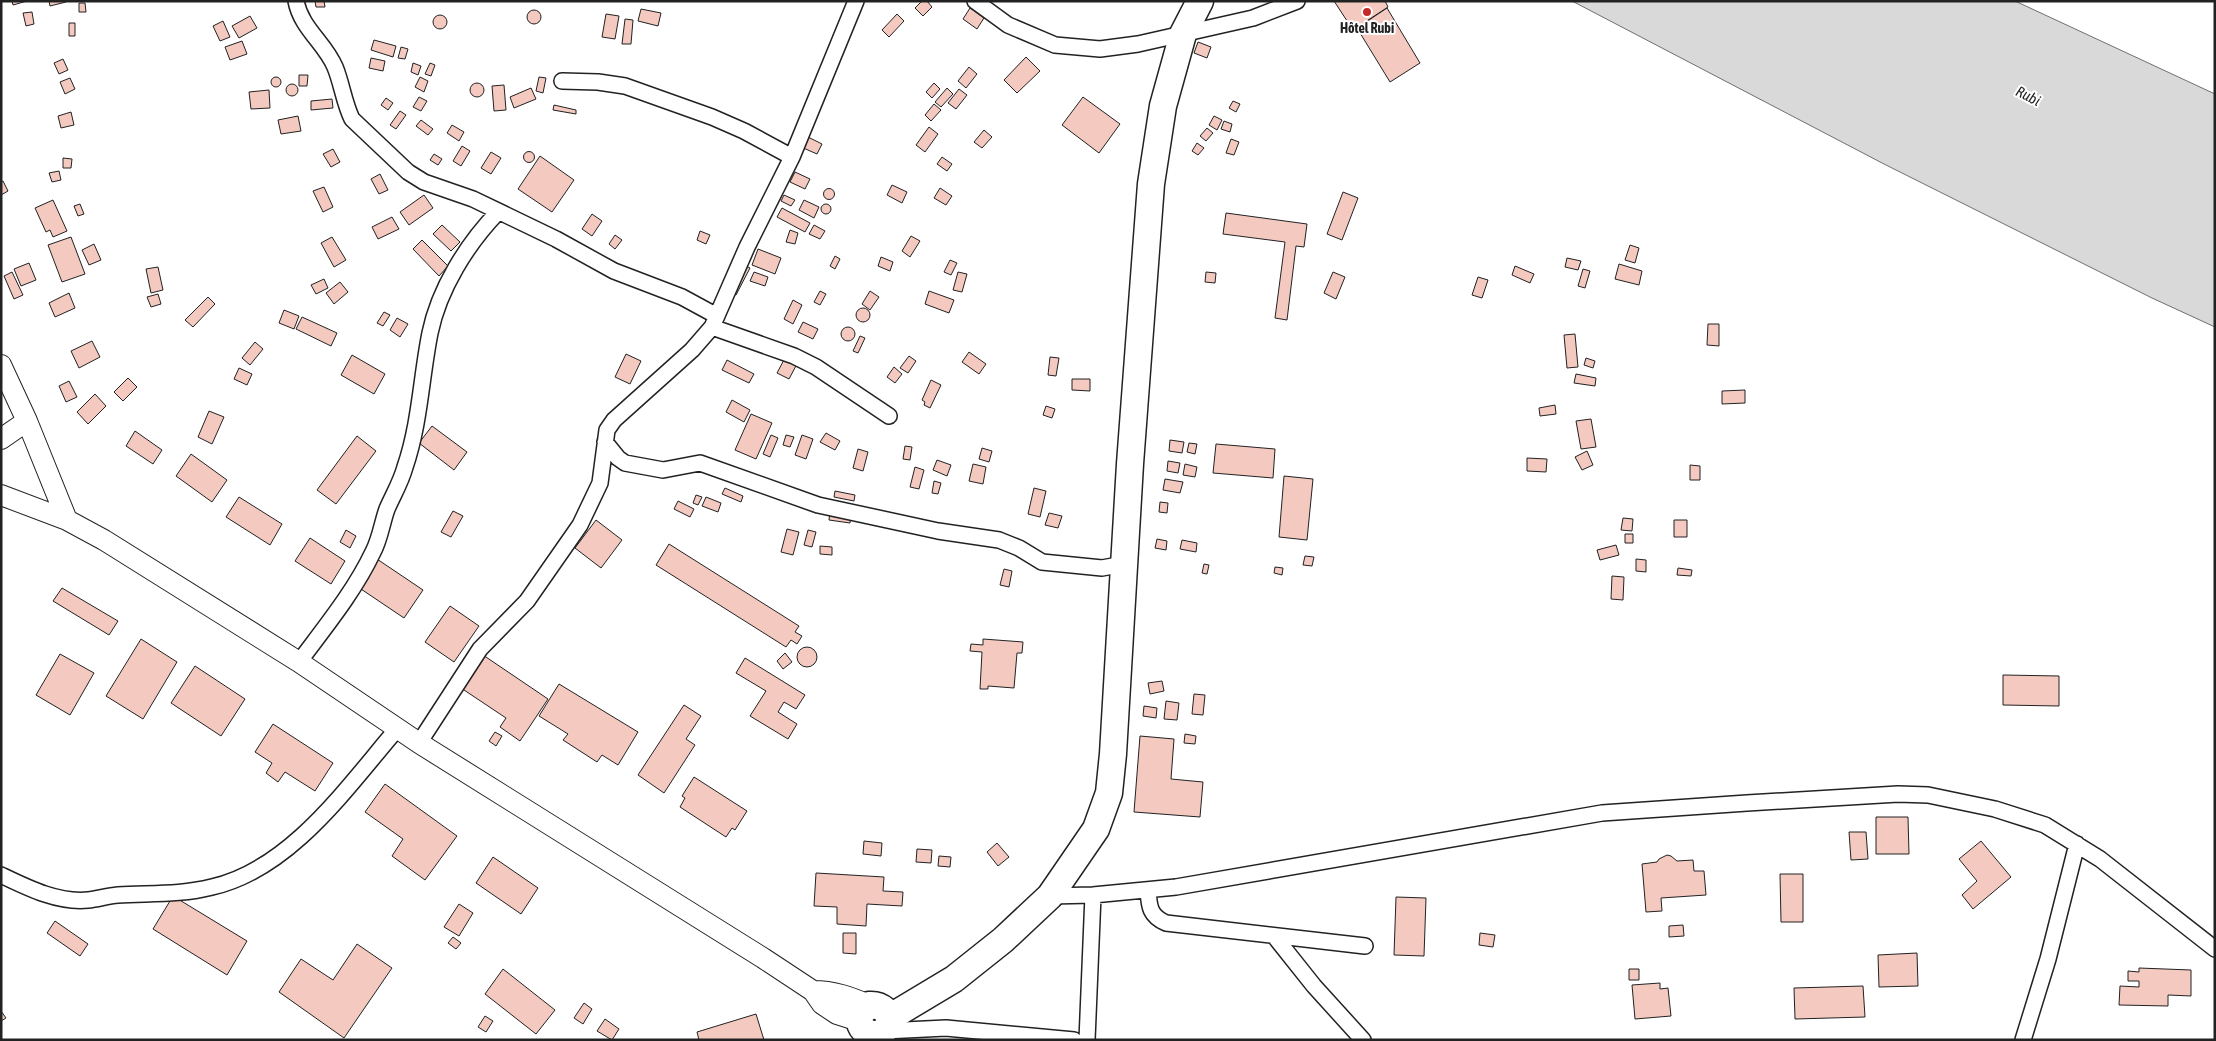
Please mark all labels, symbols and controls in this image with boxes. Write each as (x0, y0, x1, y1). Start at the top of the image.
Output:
marker: Hôtel Rubi (1361, 6, 1373, 18)
place label: Hôtel Rubi (1340, 20, 1394, 36)
water label: Rubi (2013, 82, 2044, 109)

